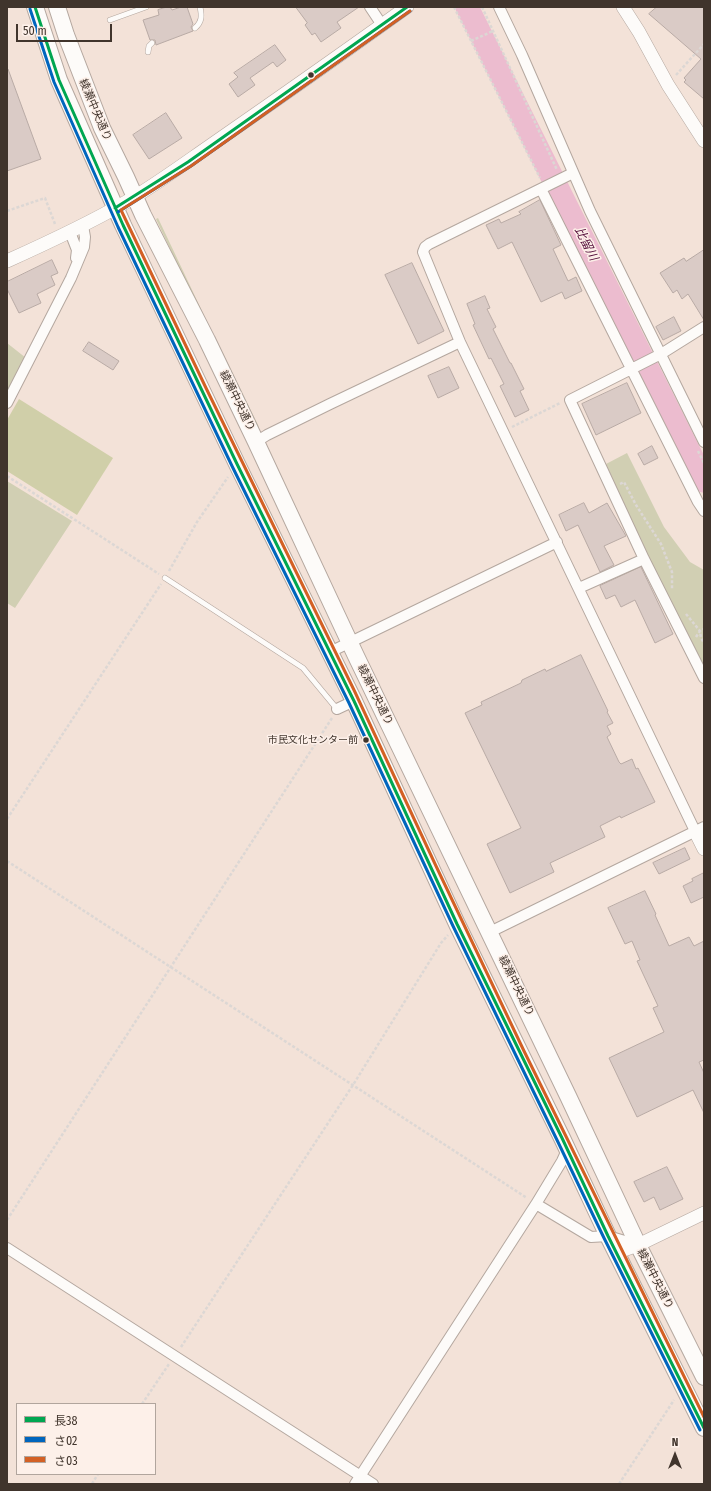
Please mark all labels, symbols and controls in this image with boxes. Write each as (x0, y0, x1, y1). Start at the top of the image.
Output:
scale bar (18, 16, 114, 42)
text: 50 m (23, 24, 47, 38)
unlabelled marker (306, 70, 316, 80)
street label: 綾瀬中央通り (76, 77, 114, 143)
water label: 比留川 (571, 225, 601, 263)
street label: 綾瀬中央通り (217, 368, 257, 434)
street label: 綾瀬中央通り (355, 662, 395, 728)
place label: 市民文化センター前 (268, 734, 358, 746)
marker: 市民文化センター前 (361, 735, 371, 745)
street label: 綾瀬中央通り (496, 953, 536, 1019)
street label: 綾瀬中央通り (634, 1247, 676, 1311)
legend (16, 1403, 156, 1475)
text: 長38 (54, 1414, 77, 1428)
text: さ02 (54, 1434, 77, 1448)
north arrow (655, 1435, 695, 1475)
text: N (672, 1436, 678, 1449)
text: さ03 (54, 1454, 78, 1468)

